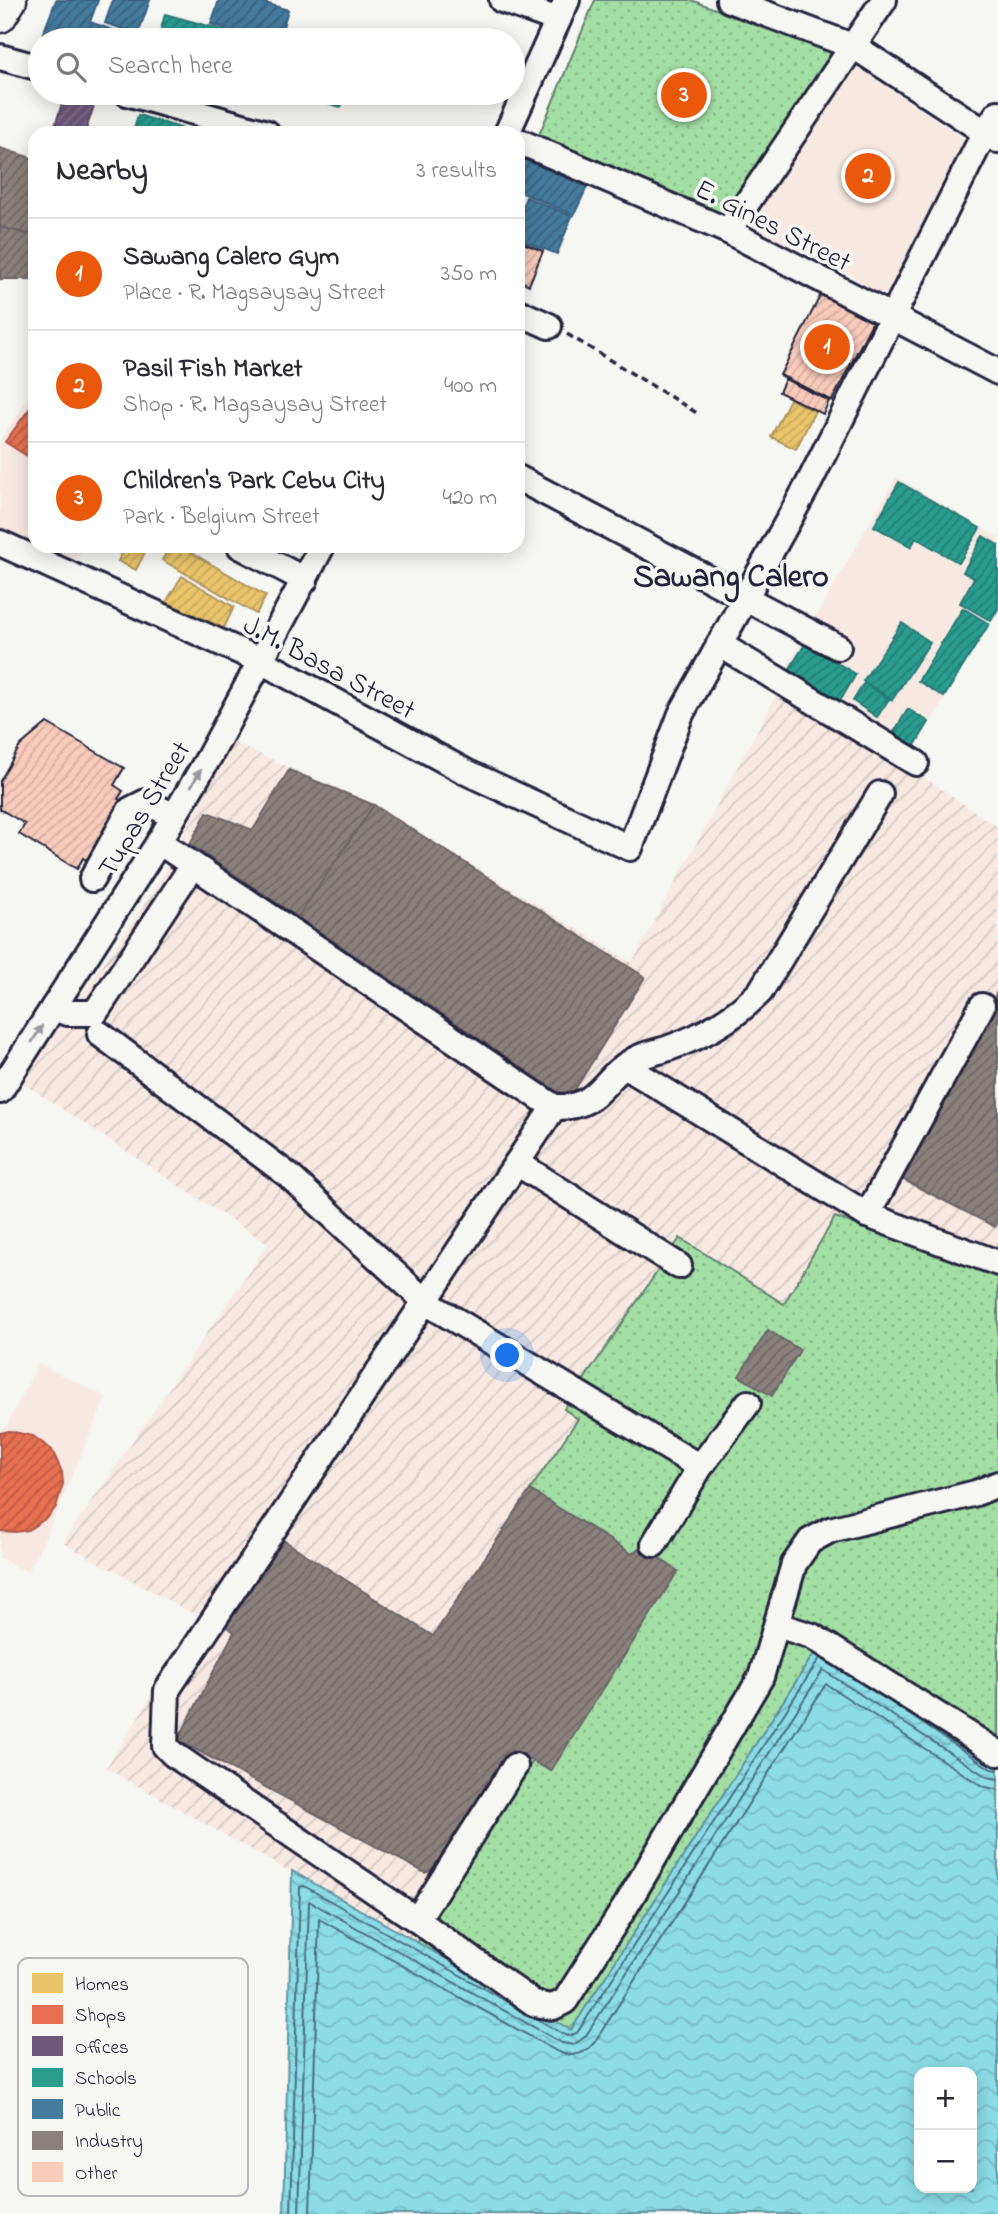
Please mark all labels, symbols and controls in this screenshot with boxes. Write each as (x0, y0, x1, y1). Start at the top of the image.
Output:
search box (28, 28, 525, 105)
icon: search (52, 48, 90, 86)
text: Search here (108, 48, 233, 86)
pin: 3 (661, 69, 707, 121)
text: Nearby (56, 150, 148, 194)
pin: 2 (845, 150, 891, 202)
text: 3 results (416, 155, 497, 188)
street label: E. Gines Street (687, 170, 858, 284)
text: Sawang Calero Gym (123, 239, 339, 277)
text: 1 (75, 258, 83, 291)
text: 350 m (441, 258, 497, 291)
text: Place · R. Magsaysay Street (123, 277, 386, 310)
pin: 1 (804, 321, 850, 373)
text: Pasil Fish Market (123, 351, 303, 389)
text: 2 (73, 370, 85, 403)
text: 400 m (444, 370, 497, 403)
text: Shop · R. Magsaysay Street (123, 389, 387, 422)
text: Children's Park Cebu City (123, 463, 385, 501)
text: 3 (74, 482, 84, 515)
text: 420 m (443, 482, 497, 515)
text: Park · Belgium Street (123, 501, 320, 534)
district label: Sawang Calero (633, 555, 829, 603)
street label: J.M. Basa Street (235, 606, 422, 732)
street label: Tupas Street (89, 734, 203, 886)
one-way arrow (190, 769, 203, 788)
one-way arrow (31, 1024, 44, 1043)
your location (490, 1338, 524, 1372)
legend (18, 1958, 248, 2196)
text: Homes (75, 1972, 129, 1999)
text: Shops (75, 2003, 126, 2030)
text: Offices (75, 2035, 129, 2062)
text: Schools (75, 2066, 137, 2093)
map controls (914, 2067, 977, 2193)
button: + (914, 2067, 977, 2130)
text: Public (75, 2098, 121, 2125)
text: Industry (75, 2129, 143, 2157)
button: − (914, 2130, 977, 2193)
text: Other (75, 2161, 117, 2188)

